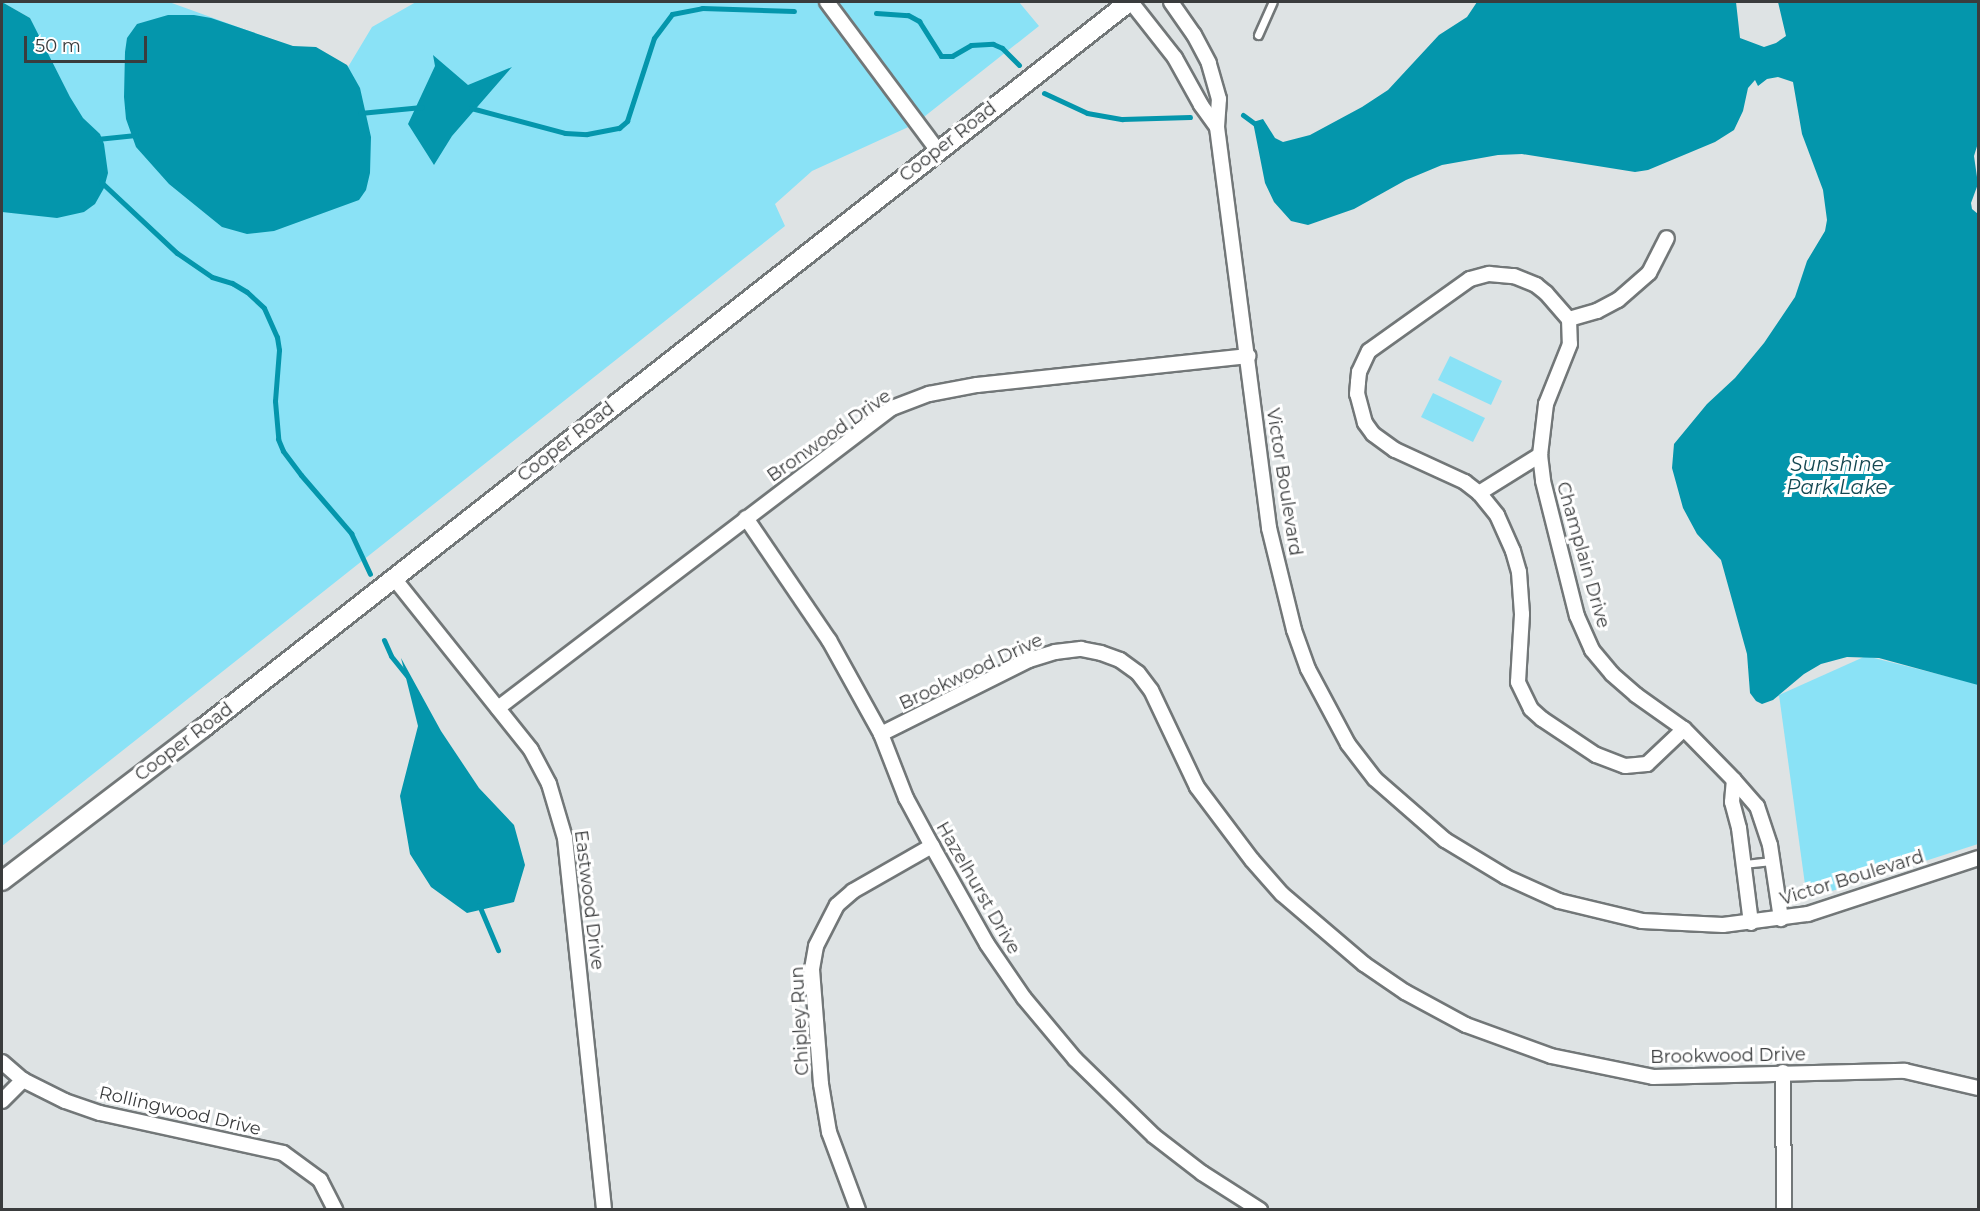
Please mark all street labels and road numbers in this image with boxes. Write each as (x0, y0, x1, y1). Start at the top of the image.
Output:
street label: Cooper Road (895, 97, 1001, 187)
street label: Bronwood Drive (763, 385, 895, 487)
street label: Cooper Road (513, 397, 619, 487)
street label: Victor Boulevard (1262, 407, 1306, 557)
street label: Champlain Drive (1552, 479, 1614, 631)
street label: Brookwood Drive (896, 629, 1046, 715)
street label: Cooper Road (131, 698, 237, 786)
street label: Hazelhurst Drive (931, 818, 1025, 958)
street label: Eastwood Drive (570, 829, 608, 971)
street label: Victor Boulevard (1777, 846, 1927, 910)
street label: Chipley Run (786, 966, 814, 1076)
street label: Brookwood Drive (1650, 1044, 1806, 1068)
street label: Rollingwood Drive (97, 1082, 263, 1140)

